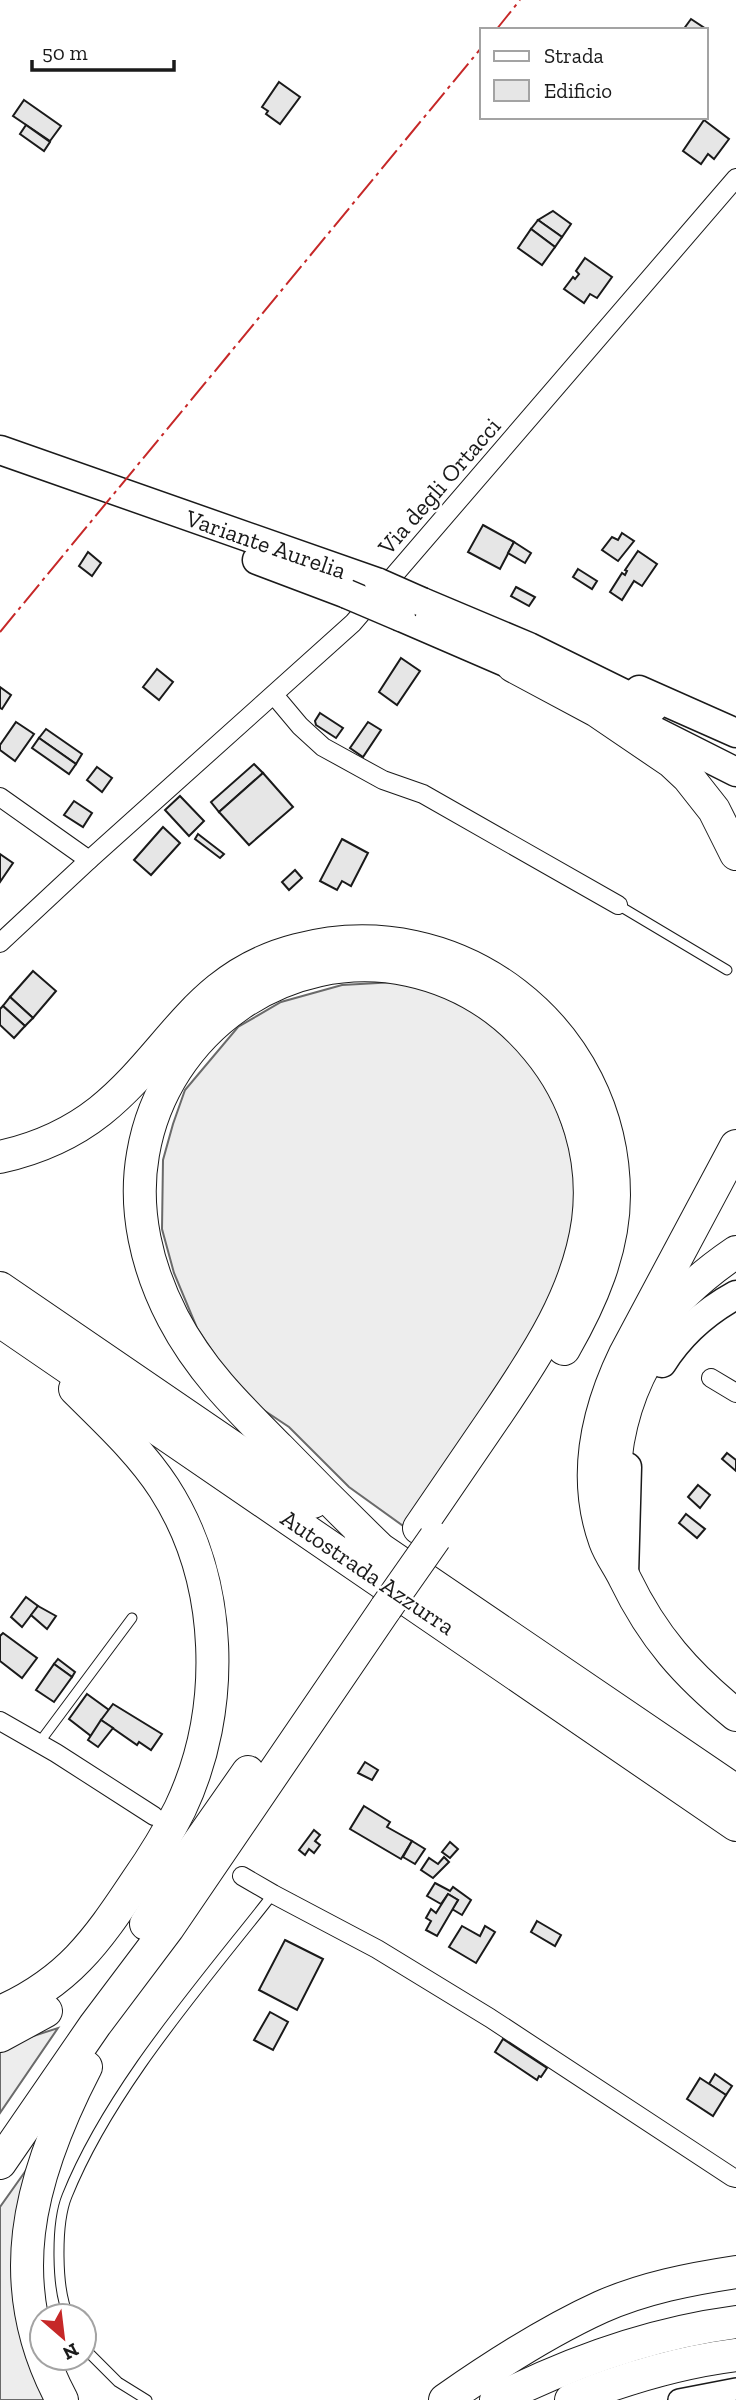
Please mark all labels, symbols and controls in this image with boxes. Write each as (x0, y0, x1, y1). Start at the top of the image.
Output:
scale bar (32, 28, 173, 72)
legend (480, 28, 708, 119)
text: 50 m (42, 40, 88, 65)
text: Strada (544, 43, 604, 68)
text: Edificio (544, 78, 612, 103)
street label: Via degli Ortacci (371, 411, 507, 561)
street label: Variante Aurelia (181, 503, 350, 585)
street label: Autostrada Azzurra (276, 1503, 461, 1641)
north arrow (28, 2302, 98, 2372)
text: N (59, 2338, 83, 2365)

